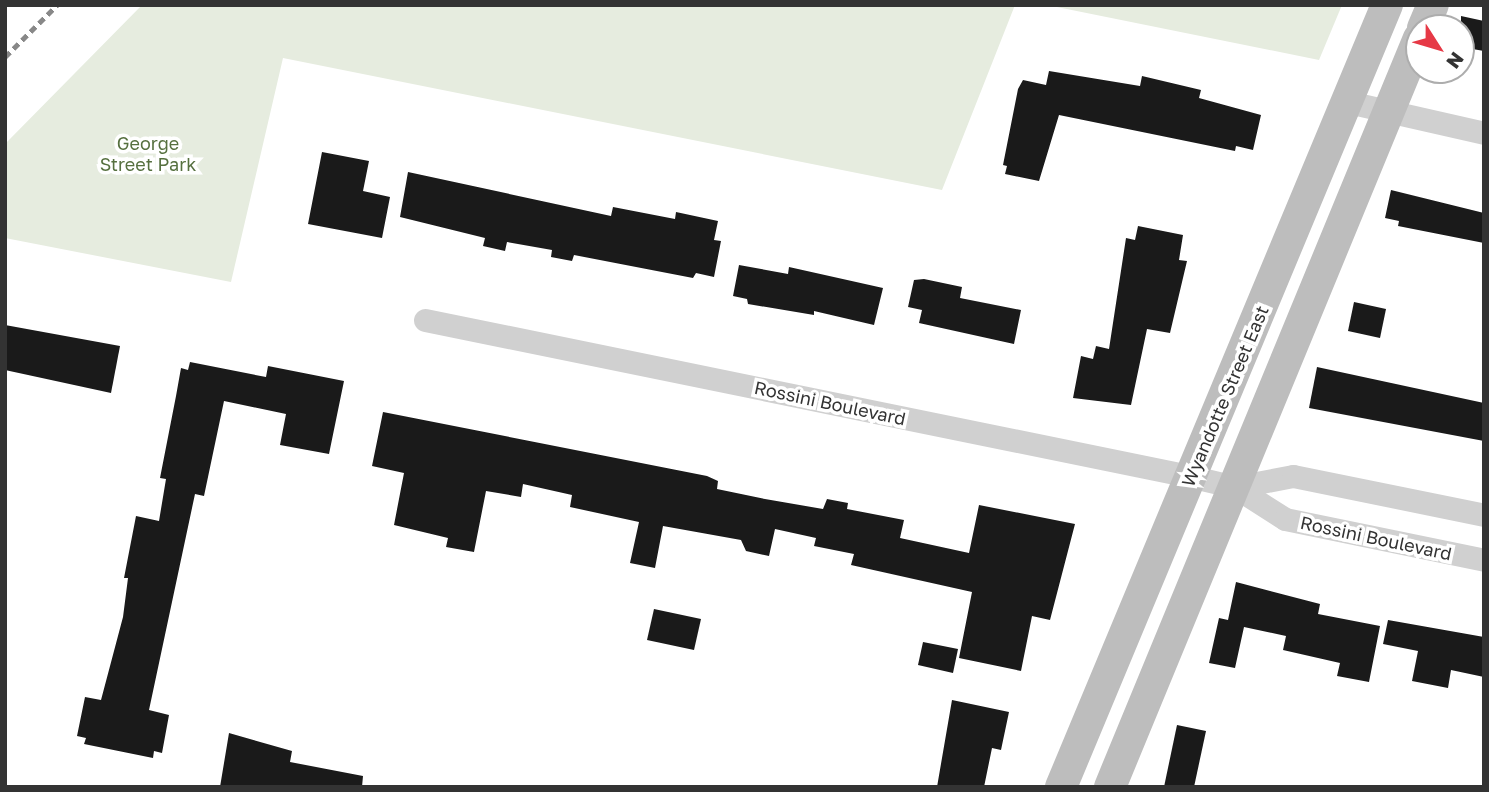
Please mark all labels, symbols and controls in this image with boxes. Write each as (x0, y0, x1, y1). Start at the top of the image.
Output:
north arrow (1405, 14, 1475, 84)
text: N (1442, 48, 1469, 73)
park label: George Street Park (100, 133, 196, 176)
street label: Wyandotte Street East (1177, 302, 1273, 490)
street label: Rossini Boulevard (752, 376, 908, 430)
street label: Rossini Boulevard (1298, 511, 1454, 565)

